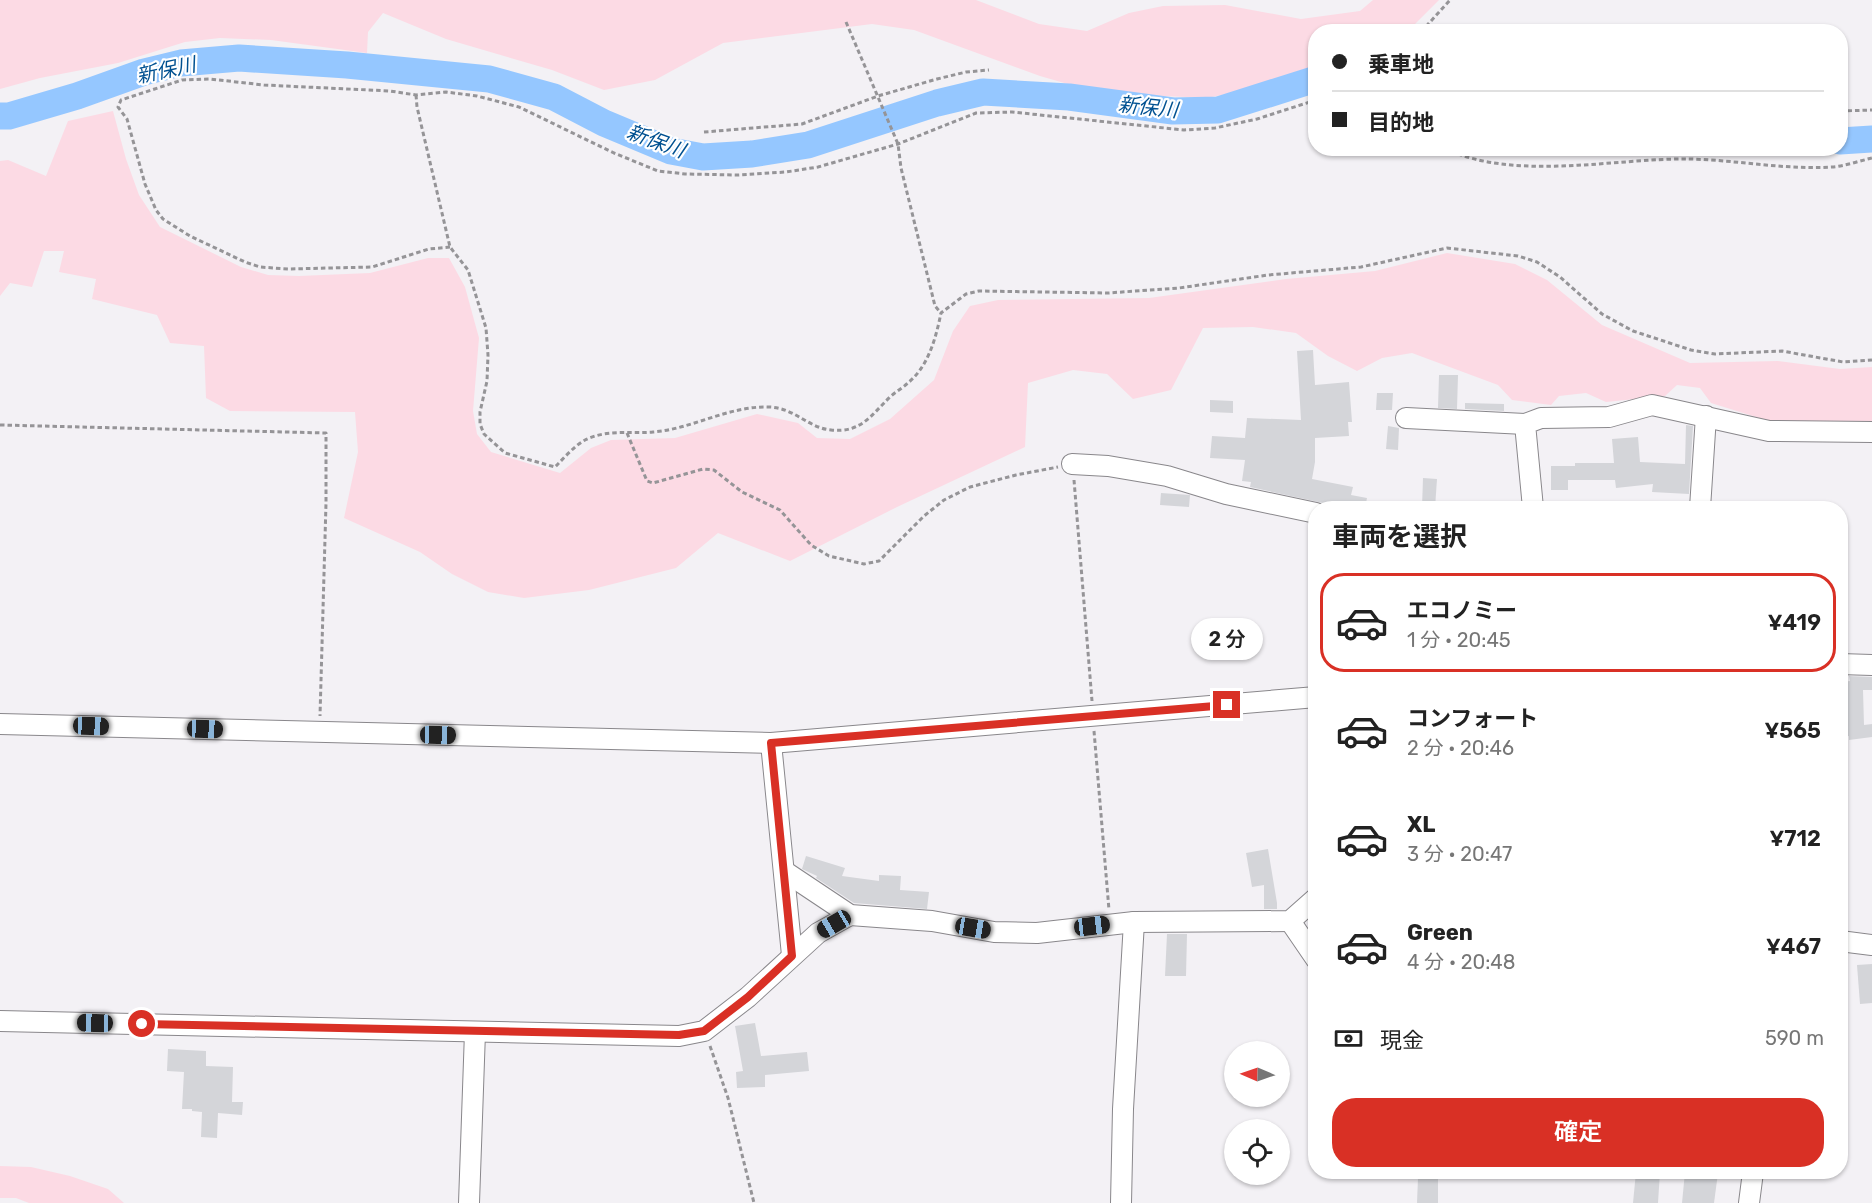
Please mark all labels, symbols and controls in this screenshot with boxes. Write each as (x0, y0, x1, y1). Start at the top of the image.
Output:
text: 乗車地 (1368, 51, 1434, 78)
water label: 新保川 (134, 52, 200, 88)
water label: 新保川 (1117, 92, 1181, 122)
text: 目的地 (1368, 109, 1434, 136)
water label: 新保川 (624, 119, 690, 163)
text: 車両を選択 (1332, 521, 1467, 553)
icon: car (1335, 596, 1389, 650)
text: エコノミー (1407, 597, 1517, 624)
text: ¥419 (1768, 609, 1821, 636)
callout: 2 分 (1191, 618, 1263, 660)
text: 2 分 (1208, 627, 1246, 651)
text: 1 分 · 20:45 (1407, 628, 1511, 652)
route end (1213, 691, 1240, 718)
icon: car (1335, 704, 1389, 758)
text: コンフォート (1407, 705, 1538, 732)
car (73, 716, 109, 736)
text: ¥565 (1764, 717, 1821, 744)
car (187, 719, 223, 739)
car (420, 726, 456, 744)
text: 2 分 · 20:46 (1407, 736, 1514, 760)
text: XL (1407, 811, 1435, 838)
icon: car (1335, 812, 1389, 866)
text: ¥712 (1769, 825, 1821, 852)
text: 3 分 · 20:47 (1407, 842, 1512, 866)
car (814, 907, 854, 941)
car (1073, 915, 1111, 937)
car (954, 916, 992, 940)
text: Green (1407, 919, 1473, 946)
icon: car (1335, 920, 1389, 974)
text: ¥467 (1766, 933, 1821, 960)
text: 4 分 · 20:48 (1407, 950, 1515, 974)
route start (128, 1010, 155, 1037)
car (77, 1014, 113, 1032)
icon: cash (1332, 1022, 1365, 1055)
text: 590 m (1765, 1026, 1824, 1050)
text: 現金 (1380, 1027, 1424, 1054)
north arrow (1224, 1041, 1290, 1107)
map controls (1224, 1041, 1290, 1185)
button: 確定 (1332, 1098, 1824, 1167)
button: locate (1224, 1119, 1290, 1185)

